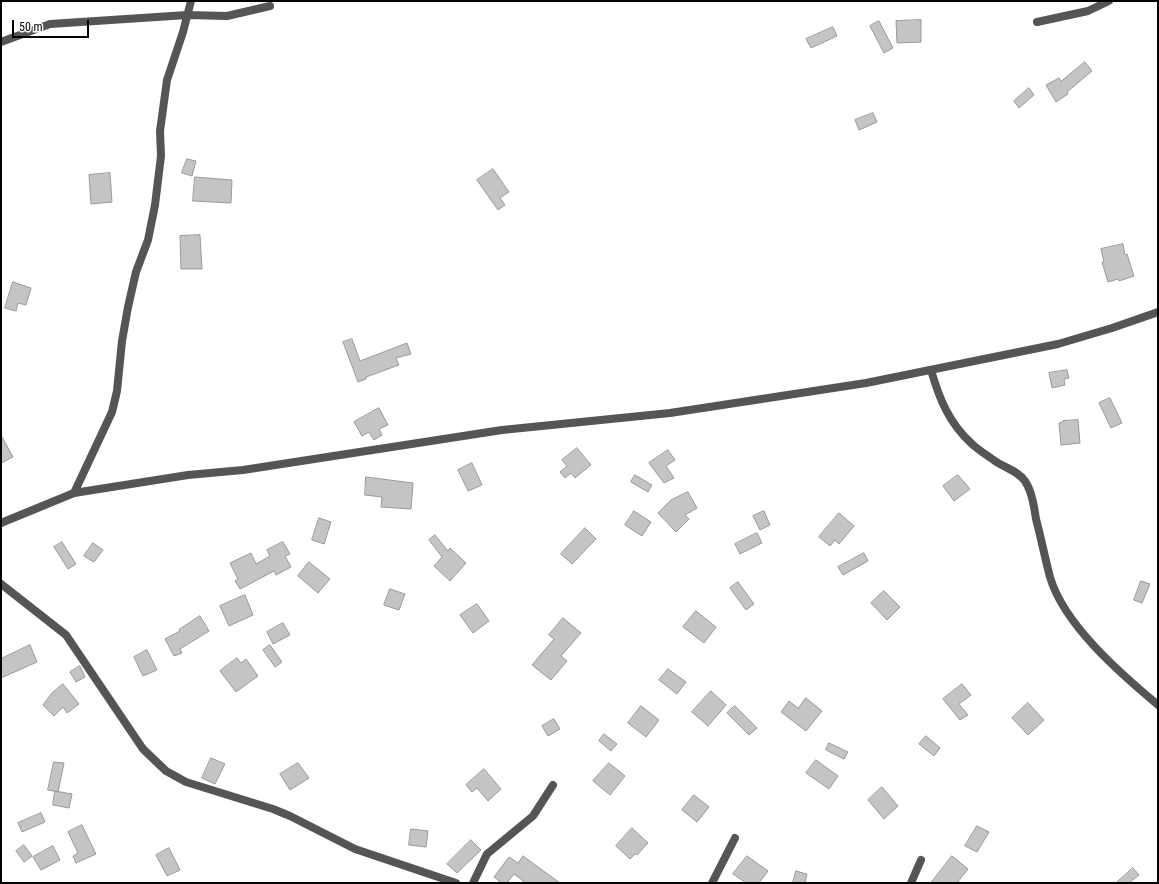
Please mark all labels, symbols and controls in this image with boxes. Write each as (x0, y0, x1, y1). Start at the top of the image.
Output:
scale bar (14, 12, 91, 38)
text: 50 m (19, 20, 43, 34)

